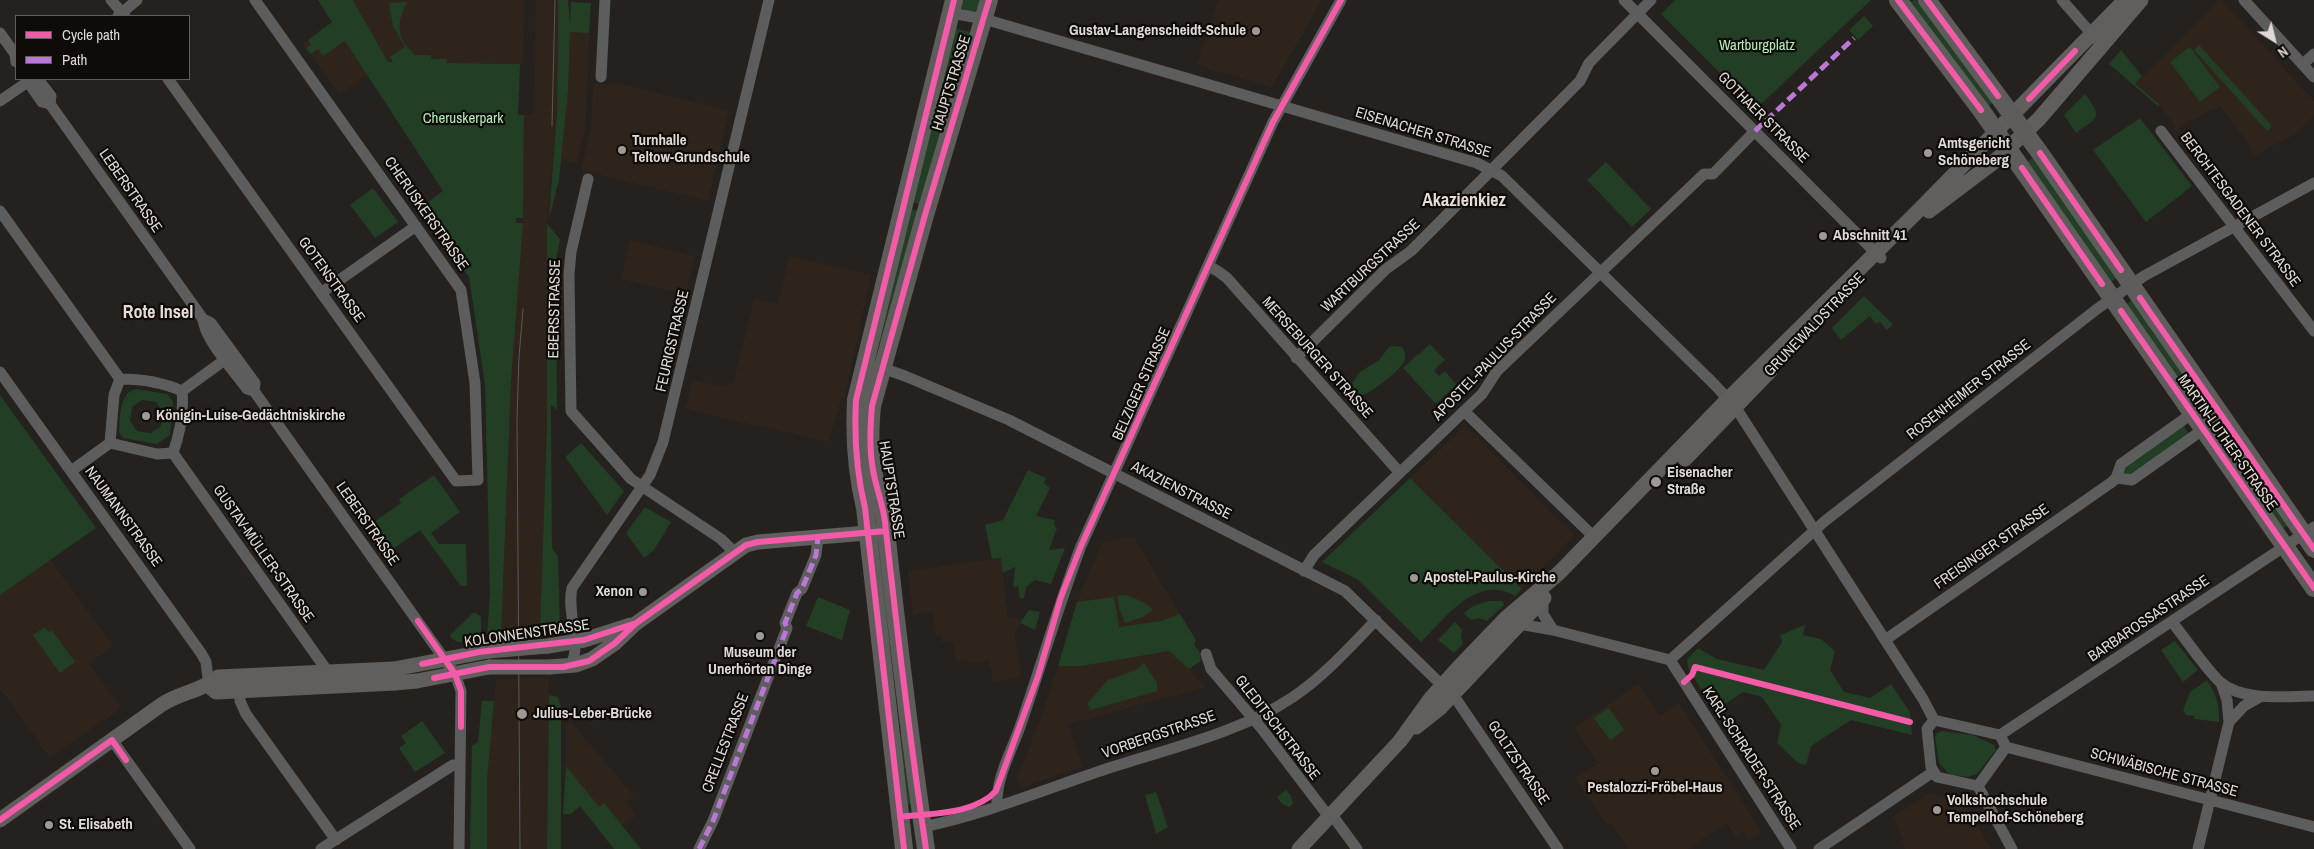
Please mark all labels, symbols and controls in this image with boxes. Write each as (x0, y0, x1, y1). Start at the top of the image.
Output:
legend (15, 15, 190, 80)
north arrow (2249, 15, 2299, 65)
place label: Gustav-Langenscheidt-Schule (1069, 22, 1246, 40)
text: Cycle path (62, 24, 120, 45)
marker: Gustav-Langenscheidt-Schule (1250, 25, 1262, 37)
street label: HAUPTSTRASSE (929, 33, 975, 133)
park label: Wartburgplatz (1719, 37, 1795, 55)
text: N (2274, 42, 2291, 62)
text: Path (62, 49, 87, 70)
street label: GOTHAER STRASSE (1714, 69, 1812, 167)
street label: EISENACHER STRASSE (1353, 104, 1493, 162)
park label: Cheruskerpark (423, 110, 503, 128)
street label: BERCHTESGADENER STRASSE (2176, 129, 2304, 291)
place label: Turnhalle Teltow-Grundschule (632, 132, 750, 167)
place label: Amtsgericht Schöneberg (1938, 135, 2010, 170)
marker: Turnhalle Teltow-Grundschule (616, 144, 628, 156)
street label: LEBERSTRASSE (95, 146, 165, 236)
marker: Amtsgericht Schöneberg (1922, 147, 1934, 159)
street label: CHERUSKERSTRASSE (380, 154, 472, 274)
district label: Akazienkiez (1422, 190, 1506, 212)
street label: WARTBURGSTRASSE (1318, 216, 1424, 316)
place label: Abschnitt 41 (1833, 227, 1907, 245)
marker: Abschnitt 41 (1817, 230, 1829, 242)
street label: GOTENSTRASSE (294, 234, 368, 326)
street label: EBERSSTRASSE (545, 259, 565, 359)
street label: GRUNEWALDSTRASSE (1761, 270, 1869, 380)
street label: FEURIGSTRASSE (653, 288, 693, 394)
street label: APOSTEL-PAULUS-STRASSE (1429, 289, 1561, 425)
street label: MERSEBURGER STRASSE (1258, 294, 1376, 422)
district label: Rote Insel (123, 302, 193, 324)
street label: BELZIGER STRASSE (1109, 325, 1175, 443)
street label: ROSENHEIMER STRASSE (1903, 336, 2035, 444)
street label: MARTIN-LUTHER-STRASSE (2173, 372, 2281, 514)
place label: Königin-Luise-Gedächtniskirche (156, 407, 345, 425)
marker: Königin-Luise-Gedächtniskirche (140, 410, 152, 422)
street label: HAUPTSTRASSE (874, 440, 908, 540)
street label: AKAZIENSTRASSE (1128, 458, 1234, 524)
street label: NAUMANNSTRASSE (81, 463, 165, 571)
place label: Eisenacher Straße (1667, 464, 1733, 499)
marker: Eisenacher Straße (1649, 475, 1663, 489)
street label: LEBERSTRASSE (332, 479, 402, 569)
street label: GUSTAV-MÜLLER-STRASSE (209, 482, 317, 626)
street label: FREISINGER STRASSE (1931, 501, 2053, 593)
place label: Apostel-Paulus-Kirche (1424, 569, 1556, 587)
marker: Apostel-Paulus-Kirche (1408, 572, 1420, 584)
street label: BARBAROSSASTRASSE (2085, 572, 2213, 666)
place label: Xenon (596, 583, 633, 601)
marker: Xenon (637, 586, 649, 598)
street label: KOLONNENSTRASSE (463, 616, 591, 652)
marker: Museum der Unerhörten Dinge (754, 630, 766, 642)
place label: Museum der Unerhörten Dinge (708, 644, 812, 679)
street label: GLEDITSCHSTRASSE (1231, 672, 1323, 784)
street label: KARL-SCHRADER-STRASSE (1698, 684, 1804, 834)
street label: CRELLESTRASSE (699, 691, 753, 795)
place label: Julius-Leber-Brücke (533, 705, 652, 723)
marker: Julius-Leber-Brücke (515, 707, 529, 721)
street label: VORBERGSTRASSE (1100, 707, 1218, 763)
street label: GOLTZSTRASSE (1483, 718, 1553, 808)
street label: SCHWÄBISCHE STRASSE (2088, 745, 2240, 801)
marker: Pestalozzi-Fröbel-Haus (1649, 765, 1661, 777)
place label: Pestalozzi-Fröbel-Haus (1587, 779, 1723, 797)
place label: Volkshochschule Tempelhof-Schöneberg (1947, 792, 2083, 827)
marker: Volkshochschule Tempelhof-Schöneberg (1931, 804, 1943, 816)
place label: St. Elisabeth (59, 816, 133, 834)
marker: St. Elisabeth (43, 819, 55, 831)

